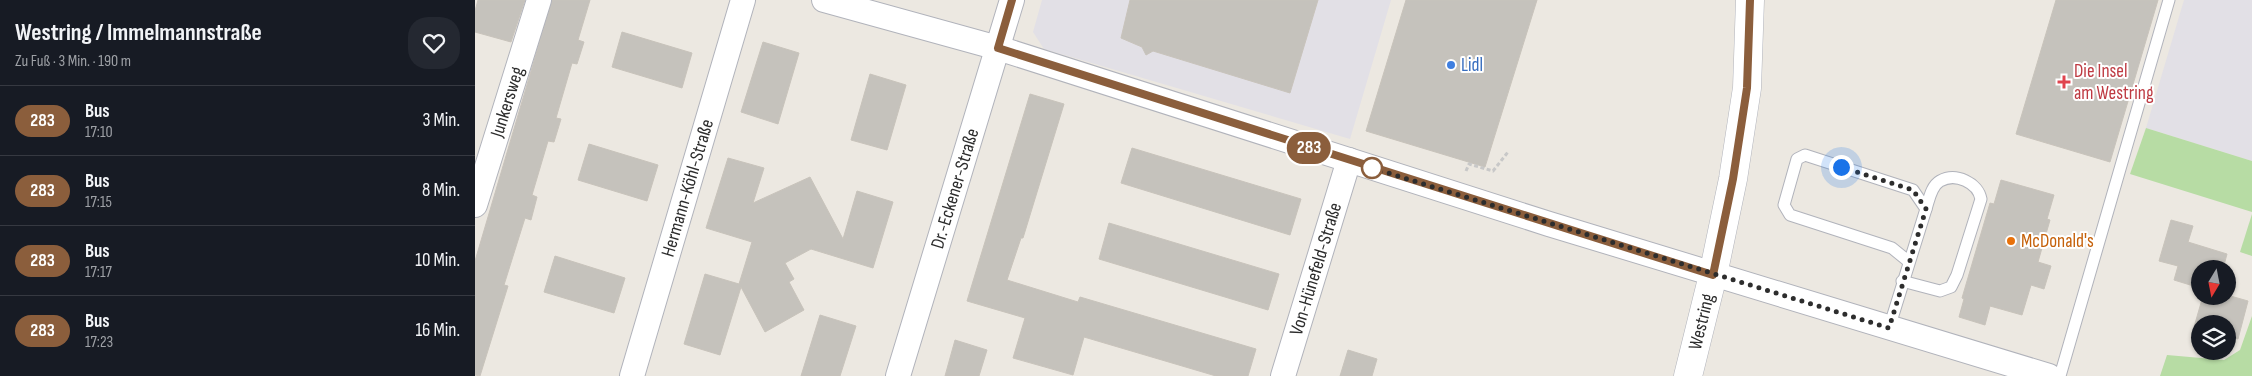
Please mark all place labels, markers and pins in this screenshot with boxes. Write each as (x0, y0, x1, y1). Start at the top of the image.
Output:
place label: Lidl (1461, 54, 1483, 77)
marker: Lidl (1445, 59, 1457, 71)
place label: Die Insel am Westring (2074, 60, 2154, 105)
marker: Die Insel am Westring (2058, 76, 2070, 88)
unlabelled marker (1361, 157, 1383, 179)
place label: McDonald's (2021, 230, 2094, 253)
marker: McDonald's (2005, 235, 2017, 247)

